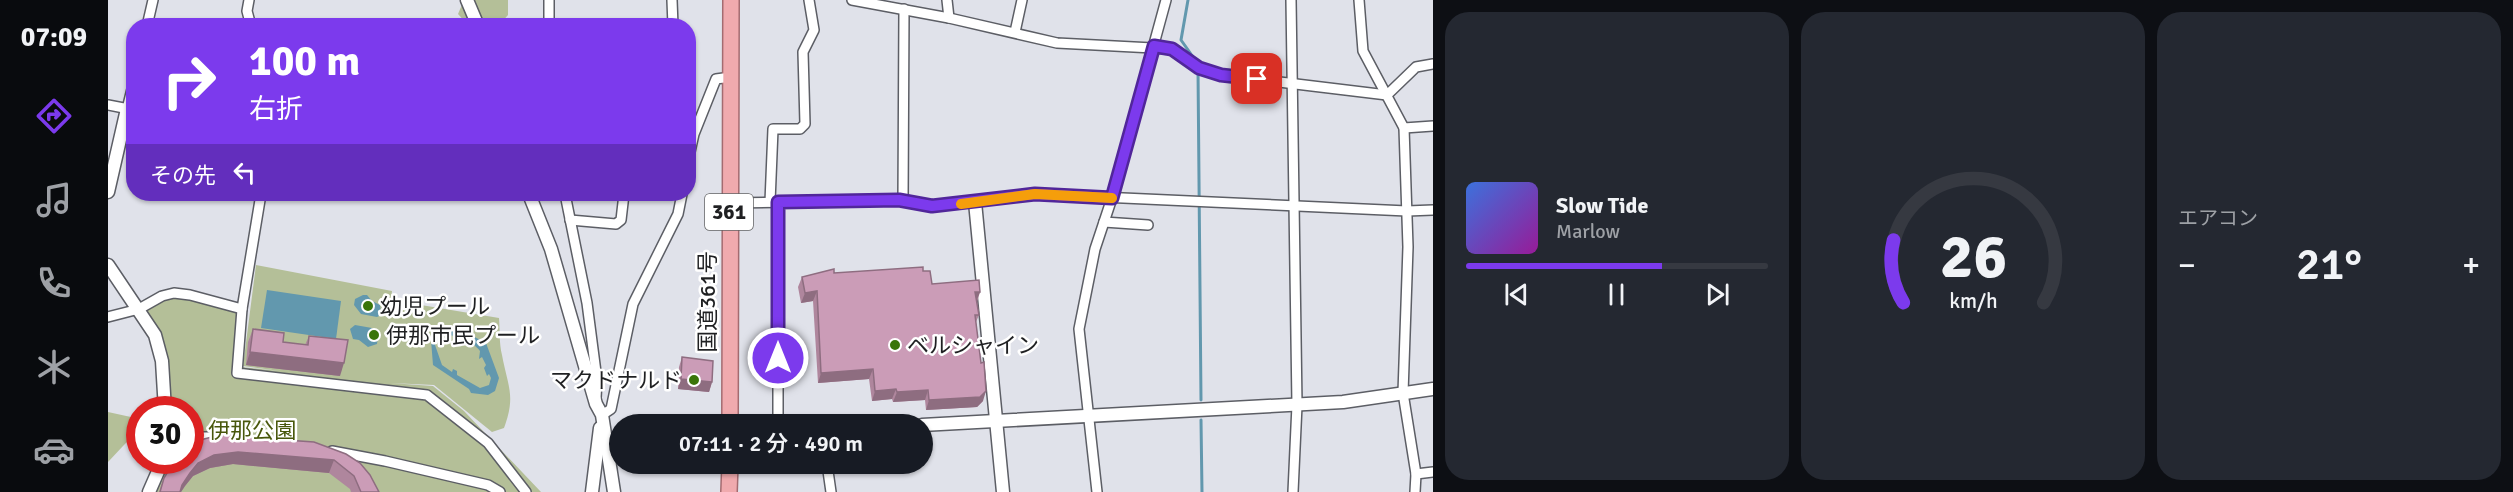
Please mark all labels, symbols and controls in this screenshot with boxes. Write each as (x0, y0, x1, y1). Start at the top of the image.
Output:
text: 07:09 (21, 21, 87, 54)
text: 100 m (249, 36, 360, 87)
icon: right (150, 42, 228, 120)
pin (1231, 53, 1282, 104)
icon: arrive (1240, 62, 1273, 95)
text: 右折 (249, 93, 303, 126)
icon: directions (33, 95, 75, 137)
icon: left (228, 156, 261, 189)
text: その先 (150, 162, 216, 189)
icon: music (33, 179, 75, 221)
text: Slow Tide (1556, 192, 1648, 219)
road number: 361 (705, 194, 753, 230)
text: エアコン (2178, 206, 2258, 231)
text: 26 (1939, 218, 2007, 295)
text: Marlow (1556, 219, 1620, 244)
text: 21° (2296, 237, 2362, 292)
text: − (2178, 245, 2196, 286)
text: + (2462, 245, 2480, 286)
street label: 国道361号 (694, 251, 721, 353)
icon: phone (33, 262, 75, 304)
icon: previous (1500, 278, 1533, 311)
icon: pause (1600, 278, 1633, 311)
icon: next (1701, 278, 1734, 311)
text: km/h (1949, 288, 1997, 314)
place label: 幼児プール (380, 293, 490, 320)
marker: 幼児プール (361, 299, 375, 313)
place label: 伊那市民プール (386, 322, 540, 349)
position arrow (746, 326, 810, 390)
marker: 伊那市民プール (367, 328, 381, 342)
place label: ベルシャイン (907, 332, 1039, 359)
marker: ベルシャイン (888, 338, 902, 352)
icon: climate (33, 346, 75, 388)
place label: マクドナルド (550, 367, 682, 394)
marker: マクドナルド (687, 373, 701, 387)
speed limit sign: 30 (126, 396, 204, 474)
park label: 伊那公園 (208, 417, 296, 444)
icon: car (33, 429, 75, 471)
text: 07:11 · 2 分 · 490 m (679, 430, 863, 457)

